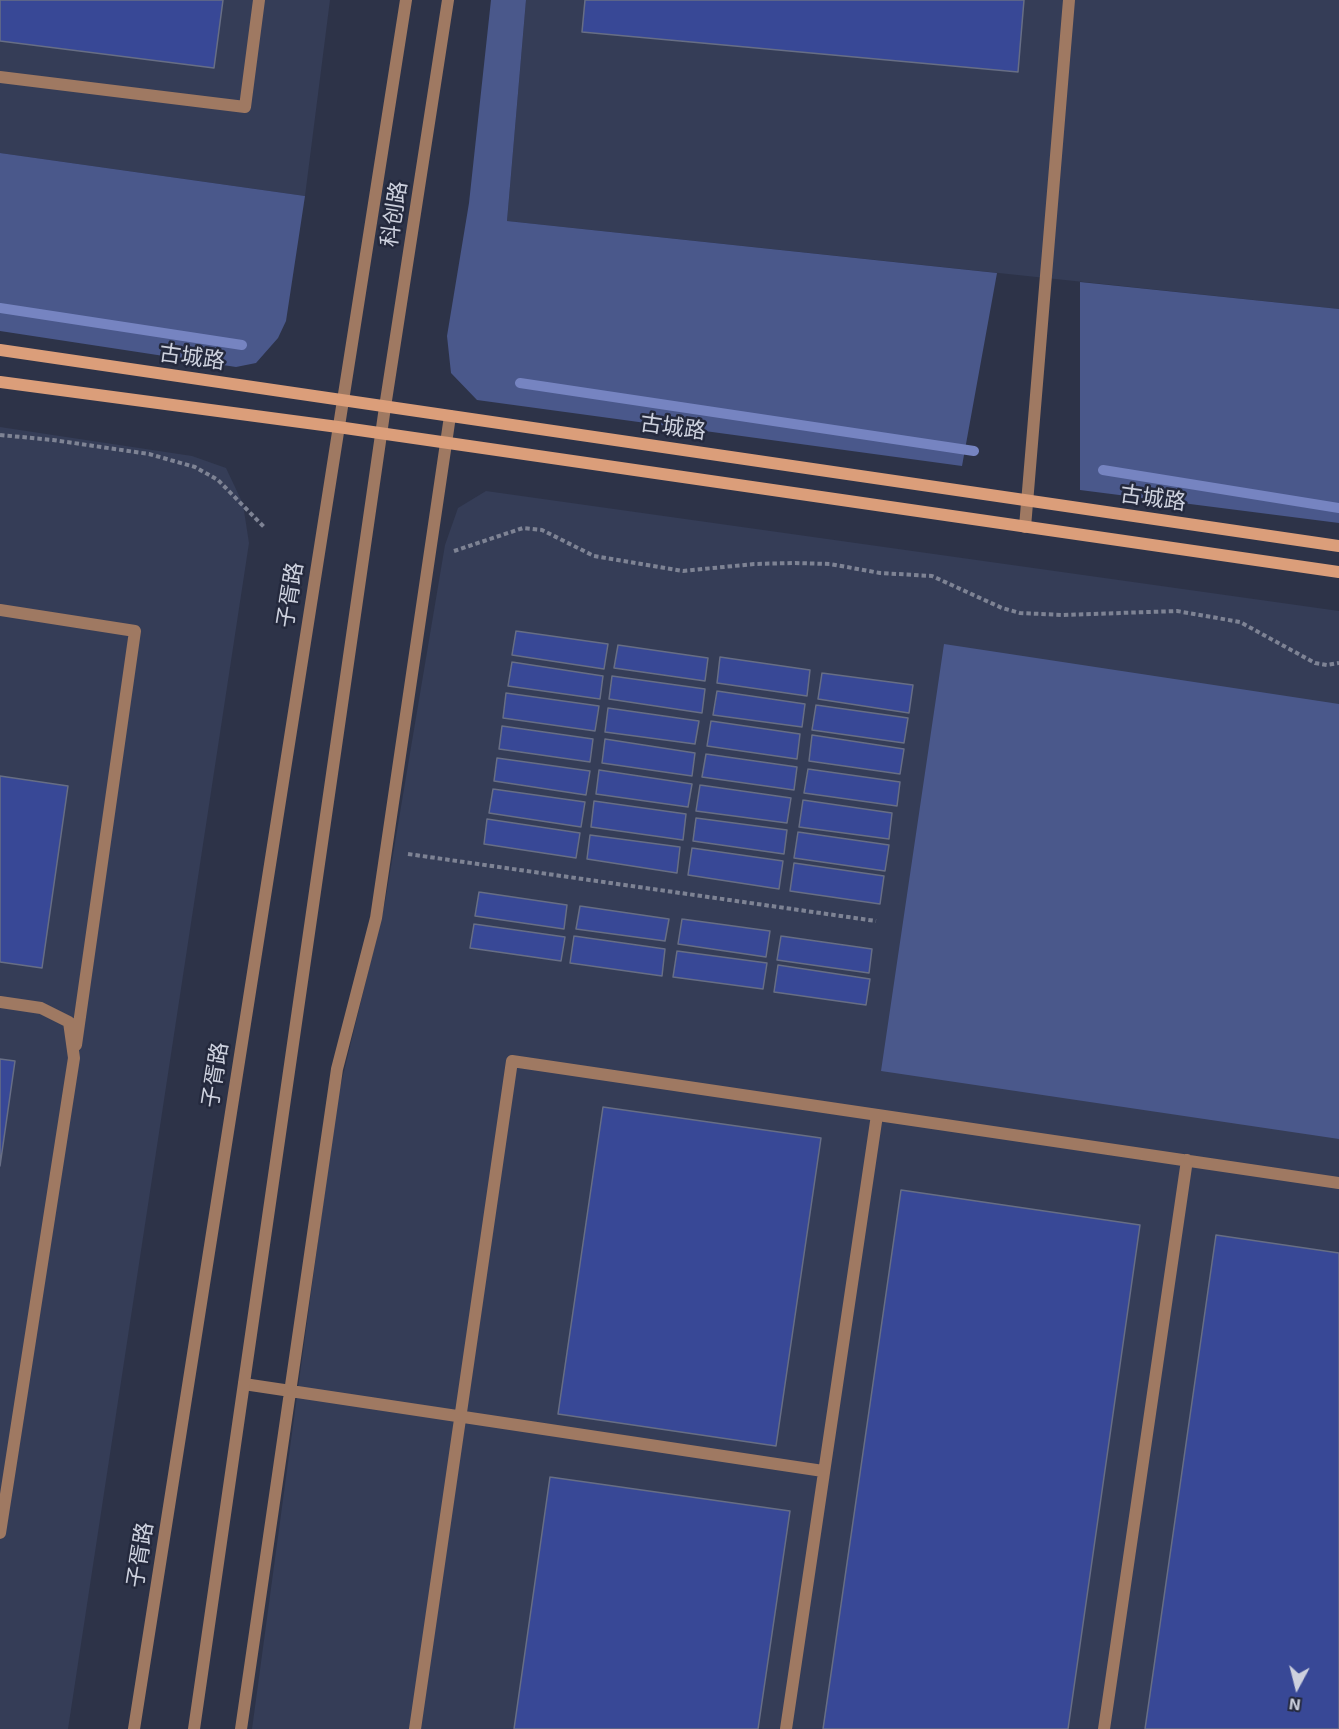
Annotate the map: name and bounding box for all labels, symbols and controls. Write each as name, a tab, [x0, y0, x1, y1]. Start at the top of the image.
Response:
street label: 科创路	[376, 179, 412, 249]
street label: 古城路	[157, 339, 227, 375]
street label: 古城路	[638, 409, 708, 445]
street label: 古城路	[1118, 480, 1188, 516]
street label: 子胥路	[272, 560, 308, 630]
street label: 子胥路	[197, 1040, 233, 1110]
street label: 子胥路	[122, 1520, 158, 1590]
north arrow	[1267, 1657, 1327, 1717]
text: N	[1288, 1695, 1302, 1715]

